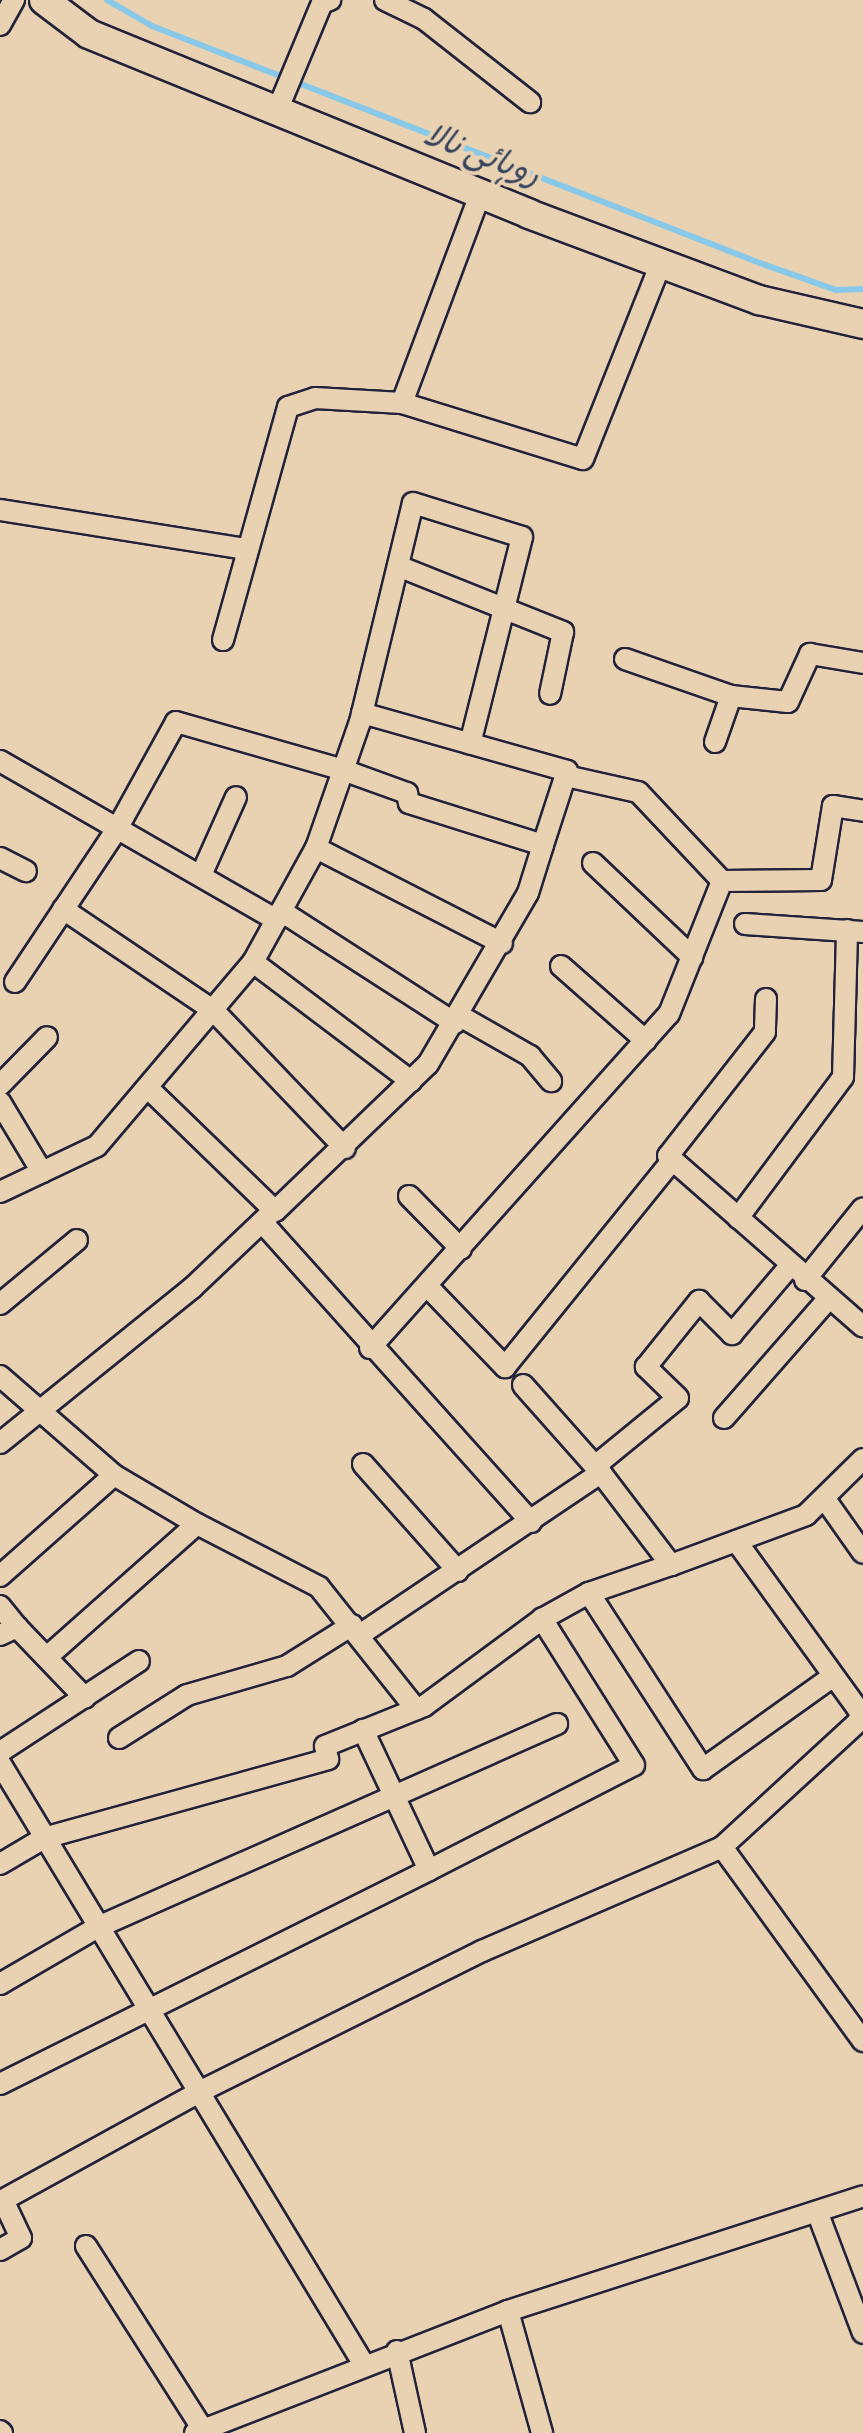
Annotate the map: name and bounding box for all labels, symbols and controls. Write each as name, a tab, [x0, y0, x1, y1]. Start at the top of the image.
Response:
water label: روہائی نالا	[418, 115, 546, 195]

